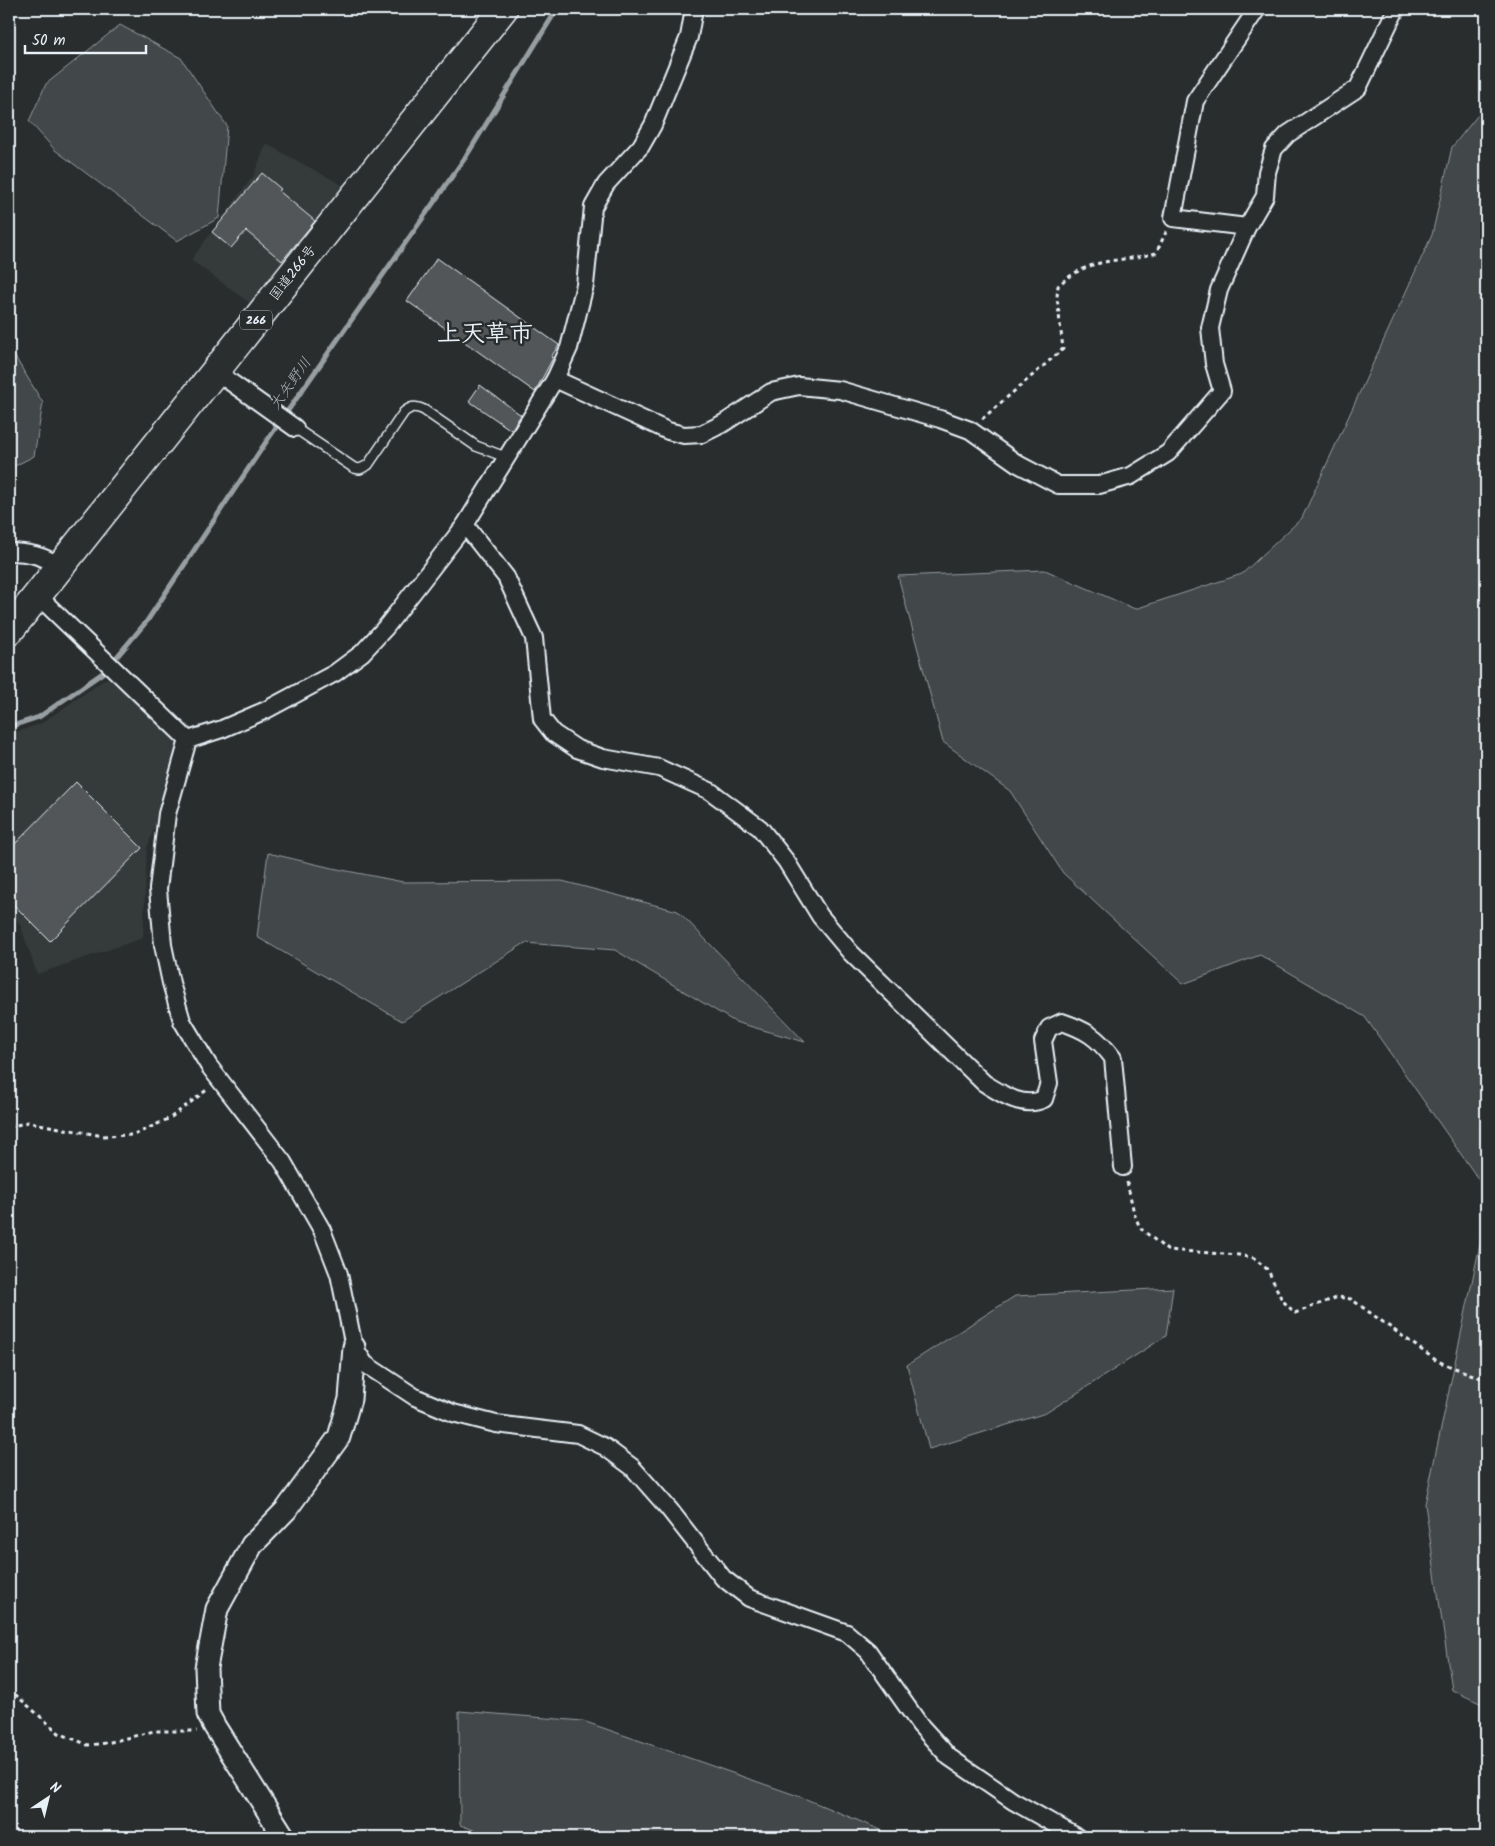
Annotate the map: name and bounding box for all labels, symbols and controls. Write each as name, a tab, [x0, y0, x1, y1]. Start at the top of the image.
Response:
scale bar	[25, 22, 146, 54]
text: 50 m	[32, 29, 66, 53]
street label: 国道266号	[264, 240, 322, 306]
road number: 266	[240, 310, 272, 330]
district label: 上天草市	[437, 315, 533, 354]
water label: 大矢野川	[264, 353, 318, 415]
north arrow	[22, 1774, 72, 1824]
text: N	[45, 1777, 65, 1800]

